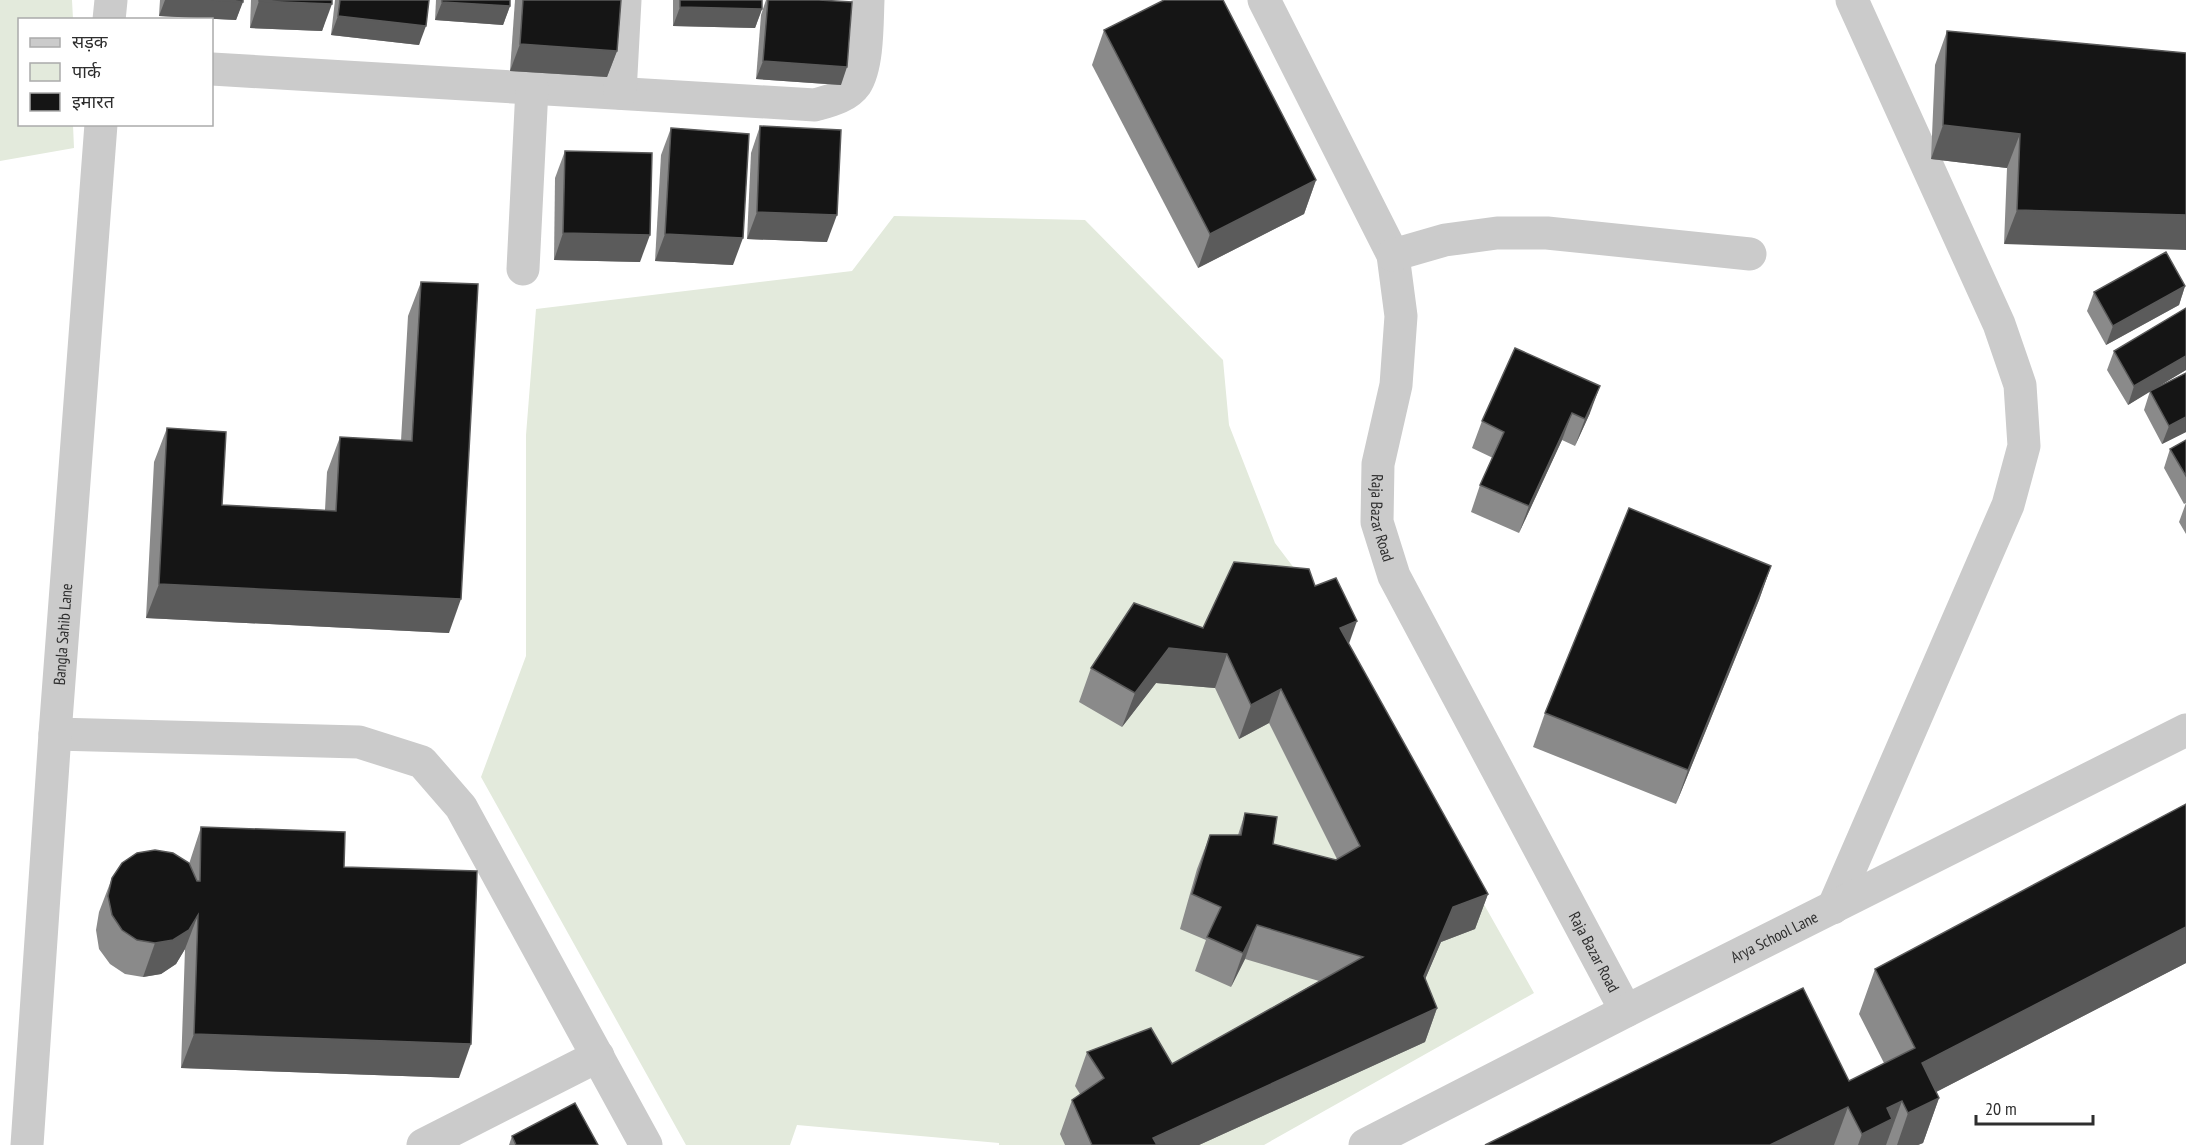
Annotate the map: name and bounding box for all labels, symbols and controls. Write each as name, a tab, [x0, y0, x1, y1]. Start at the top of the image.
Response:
legend	[18, 18, 213, 126]
text: सड़क	[72, 30, 109, 53]
text: पार्क	[72, 60, 102, 83]
text: इमारत	[72, 90, 115, 113]
street label: Raja Bazar Road	[1367, 474, 1399, 564]
street label: Bangla Sahib Lane	[49, 583, 76, 686]
street label: Arya School Lane	[1727, 907, 1821, 967]
street label: Raja Bazar Road	[1565, 908, 1624, 996]
scale bar	[1976, 1088, 2093, 1126]
text: 20 m	[1985, 1097, 2017, 1120]

